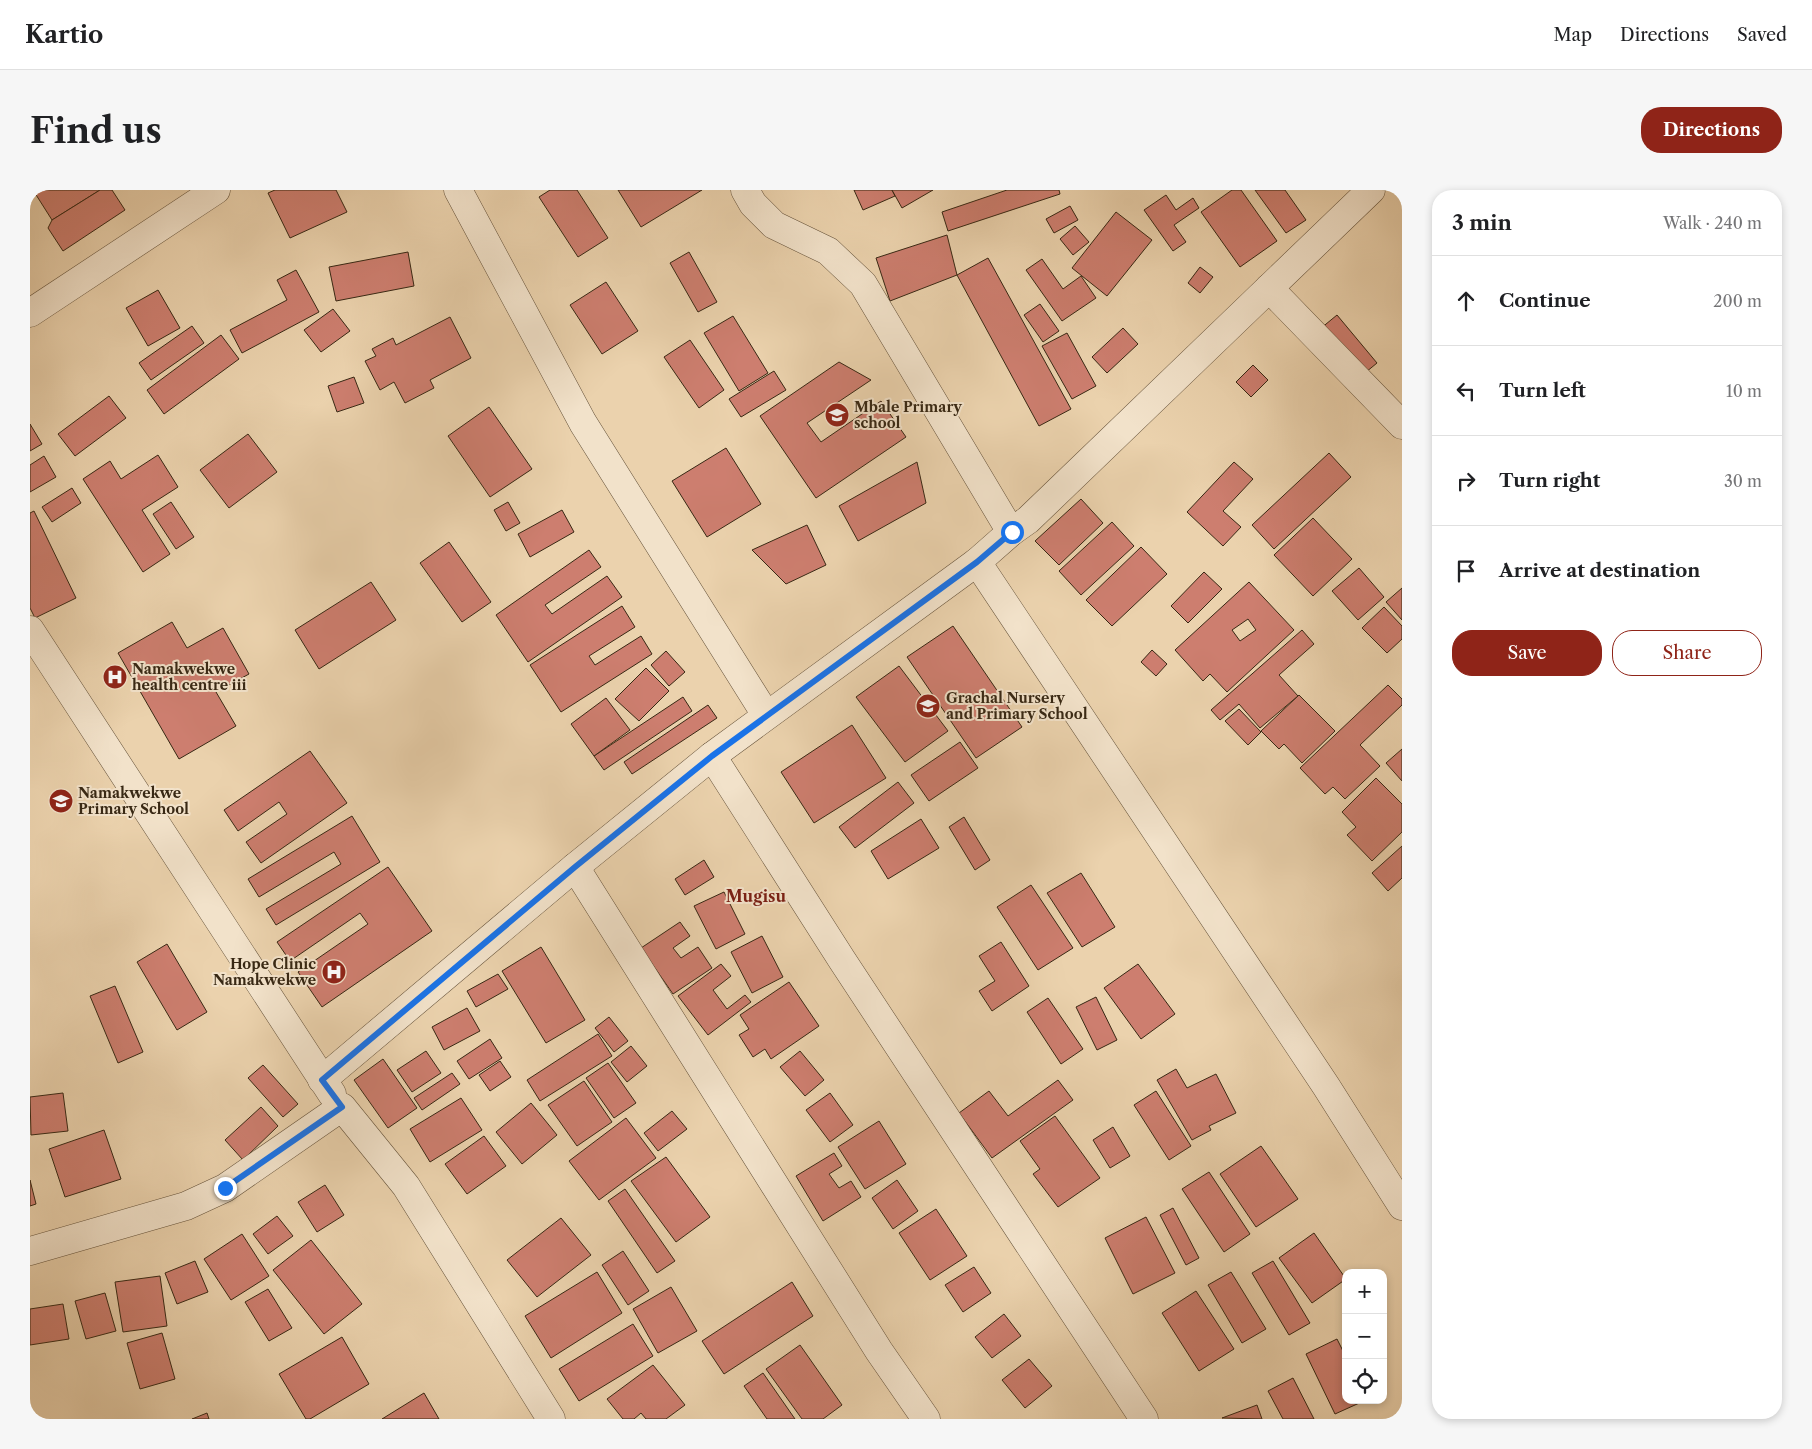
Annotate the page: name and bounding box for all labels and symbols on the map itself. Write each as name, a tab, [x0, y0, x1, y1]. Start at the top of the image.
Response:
place label: Mbale Primary school	[854, 398, 962, 432]
school or university icon: Mbale Primary school	[824, 402, 850, 428]
route start	[1001, 521, 1024, 544]
place label: Namakwekwe health centre iii	[132, 660, 247, 694]
hospital icon: Namakwekwe health centre iii	[102, 664, 128, 690]
place label: Grachal Nursery and Primary School	[946, 689, 1088, 723]
school or university icon: Grachal Nursery and Primary School	[915, 693, 941, 719]
place label: Namakwekwe Primary School	[78, 784, 189, 818]
school or university icon: Namakwekwe Primary School	[48, 788, 74, 814]
district label: Mugisu	[726, 886, 787, 906]
place label: Hope Clinic Namakwekwe	[213, 955, 316, 989]
hospital icon: Hope Clinic Namakwekwe	[321, 959, 347, 985]
route end	[214, 1177, 237, 1200]

